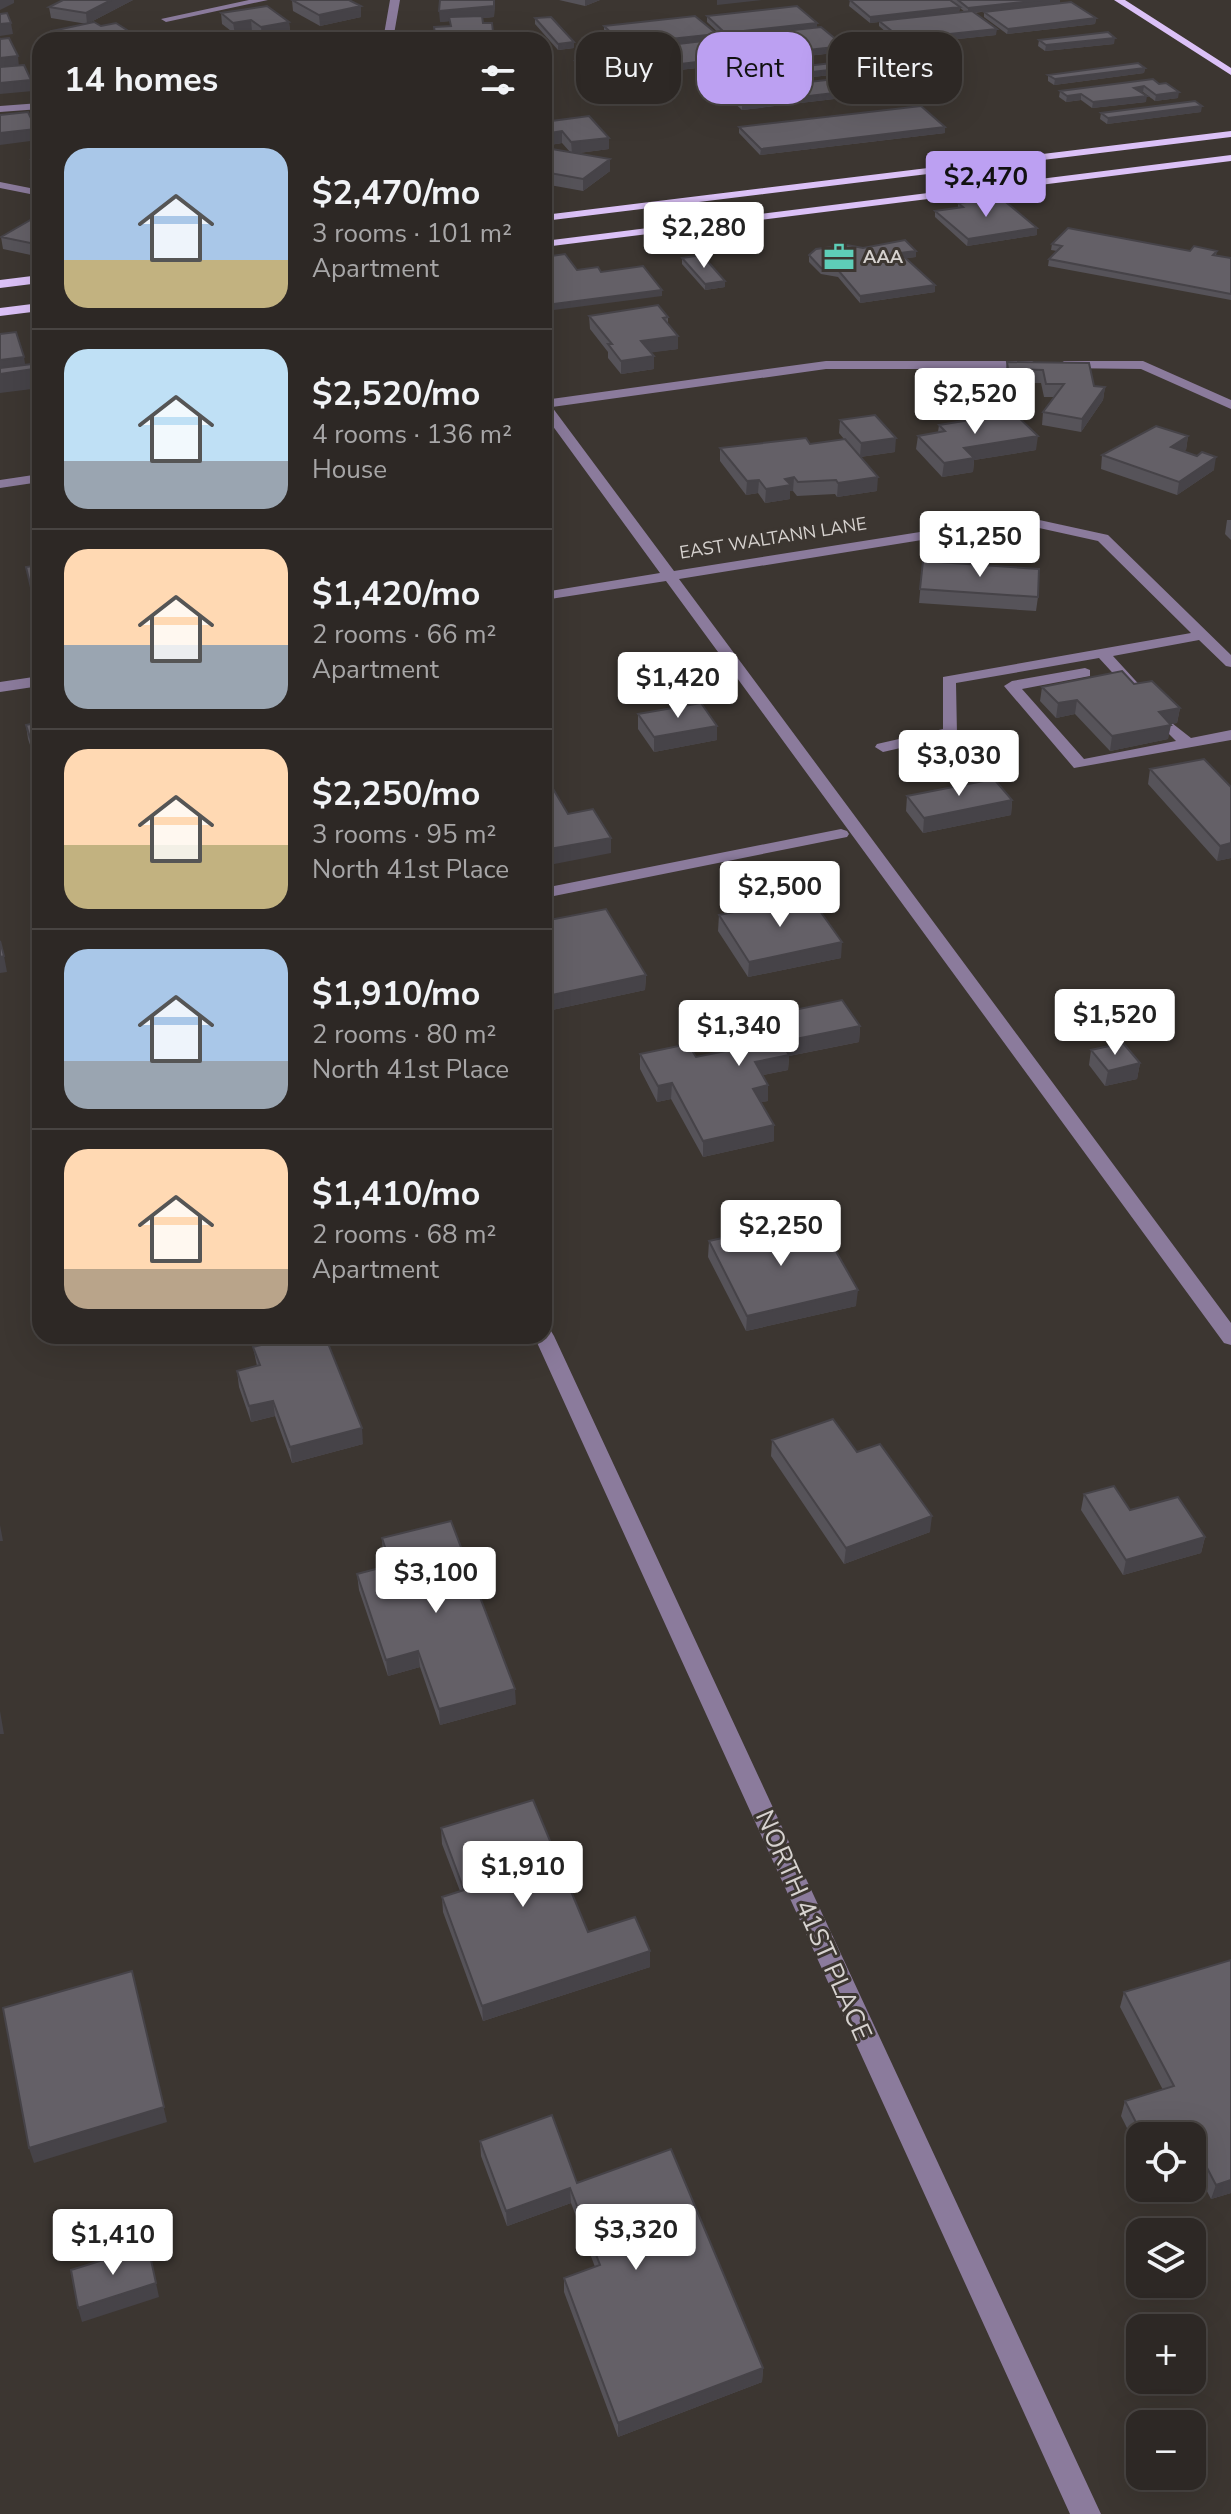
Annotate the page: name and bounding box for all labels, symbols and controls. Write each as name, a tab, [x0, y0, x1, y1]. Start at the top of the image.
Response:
chip: Buy	[576, 32, 681, 104]
chip: Rent	[697, 32, 812, 104]
chip: Filters	[828, 32, 962, 104]
text: 14 homes	[64, 57, 218, 103]
icon: filters	[476, 58, 520, 102]
pin: $2,470	[921, 151, 1051, 219]
text: $2,470	[944, 159, 1028, 194]
text: $2,470/mo	[312, 170, 480, 216]
icon: home	[128, 180, 224, 276]
pin: $2,280	[639, 202, 769, 270]
text: $2,280	[662, 210, 746, 245]
text: 3 rooms · 101 m²	[312, 216, 512, 251]
office icon: AAA	[822, 240, 856, 274]
place label: AAA	[863, 245, 904, 269]
text: Apartment	[312, 251, 439, 286]
pin: $2,520	[910, 368, 1040, 436]
text: $2,520/mo	[312, 371, 480, 417]
text: $2,520	[933, 376, 1017, 411]
icon: home	[128, 381, 224, 477]
text: 4 rooms · 136 m²	[312, 417, 512, 452]
text: House	[312, 452, 387, 487]
street label: EAST WALTANN LANE	[678, 511, 868, 565]
pin: $1,250	[915, 511, 1045, 579]
text: $1,250	[938, 519, 1022, 554]
text: $1,420/mo	[312, 571, 480, 617]
icon: home	[128, 581, 224, 677]
text: 2 rooms · 66 m²	[312, 617, 496, 652]
text: Apartment	[312, 652, 439, 687]
pin: $1,420	[613, 652, 743, 720]
text: $1,420	[636, 660, 720, 695]
pin: $3,030	[894, 730, 1024, 798]
text: $3,030	[917, 738, 1001, 773]
text: $2,250/mo	[312, 771, 480, 817]
icon: home	[128, 781, 224, 877]
text: 3 rooms · 95 m²	[312, 817, 496, 852]
text: North 41st Place	[312, 852, 509, 887]
pin: $2,500	[715, 861, 845, 929]
text: $2,500	[738, 869, 822, 904]
text: $1,910/mo	[312, 971, 480, 1017]
icon: home	[128, 981, 224, 1077]
pin: $1,520	[1050, 989, 1180, 1057]
text: $1,520	[1073, 997, 1157, 1032]
pin: $1,340	[674, 1000, 804, 1068]
text: $1,340	[697, 1008, 781, 1043]
text: 2 rooms · 80 m²	[312, 1017, 496, 1052]
text: North 41st Place	[312, 1052, 509, 1087]
text: $1,410/mo	[312, 1171, 480, 1217]
icon: home	[128, 1181, 224, 1277]
pin: $2,250	[716, 1200, 846, 1268]
text: $2,250	[739, 1208, 823, 1243]
text: 2 rooms · 68 m²	[312, 1217, 496, 1252]
text: Apartment	[312, 1252, 439, 1287]
pin: $3,100	[371, 1547, 501, 1615]
text: $3,100	[394, 1555, 478, 1590]
street label: NORTH 41ST PLACE	[747, 1805, 880, 2046]
pin: $1,910	[458, 1841, 588, 1909]
text: $1,910	[481, 1849, 565, 1884]
map controls	[1126, 2122, 1206, 2490]
button: locate	[1126, 2122, 1206, 2202]
pin: $3,320	[571, 2204, 701, 2272]
pin: $1,410	[48, 2209, 178, 2277]
text: $3,320	[594, 2212, 678, 2247]
text: $1,410	[71, 2217, 155, 2252]
button: layers	[1126, 2218, 1206, 2298]
button: +	[1126, 2314, 1206, 2394]
button: −	[1126, 2410, 1206, 2490]

